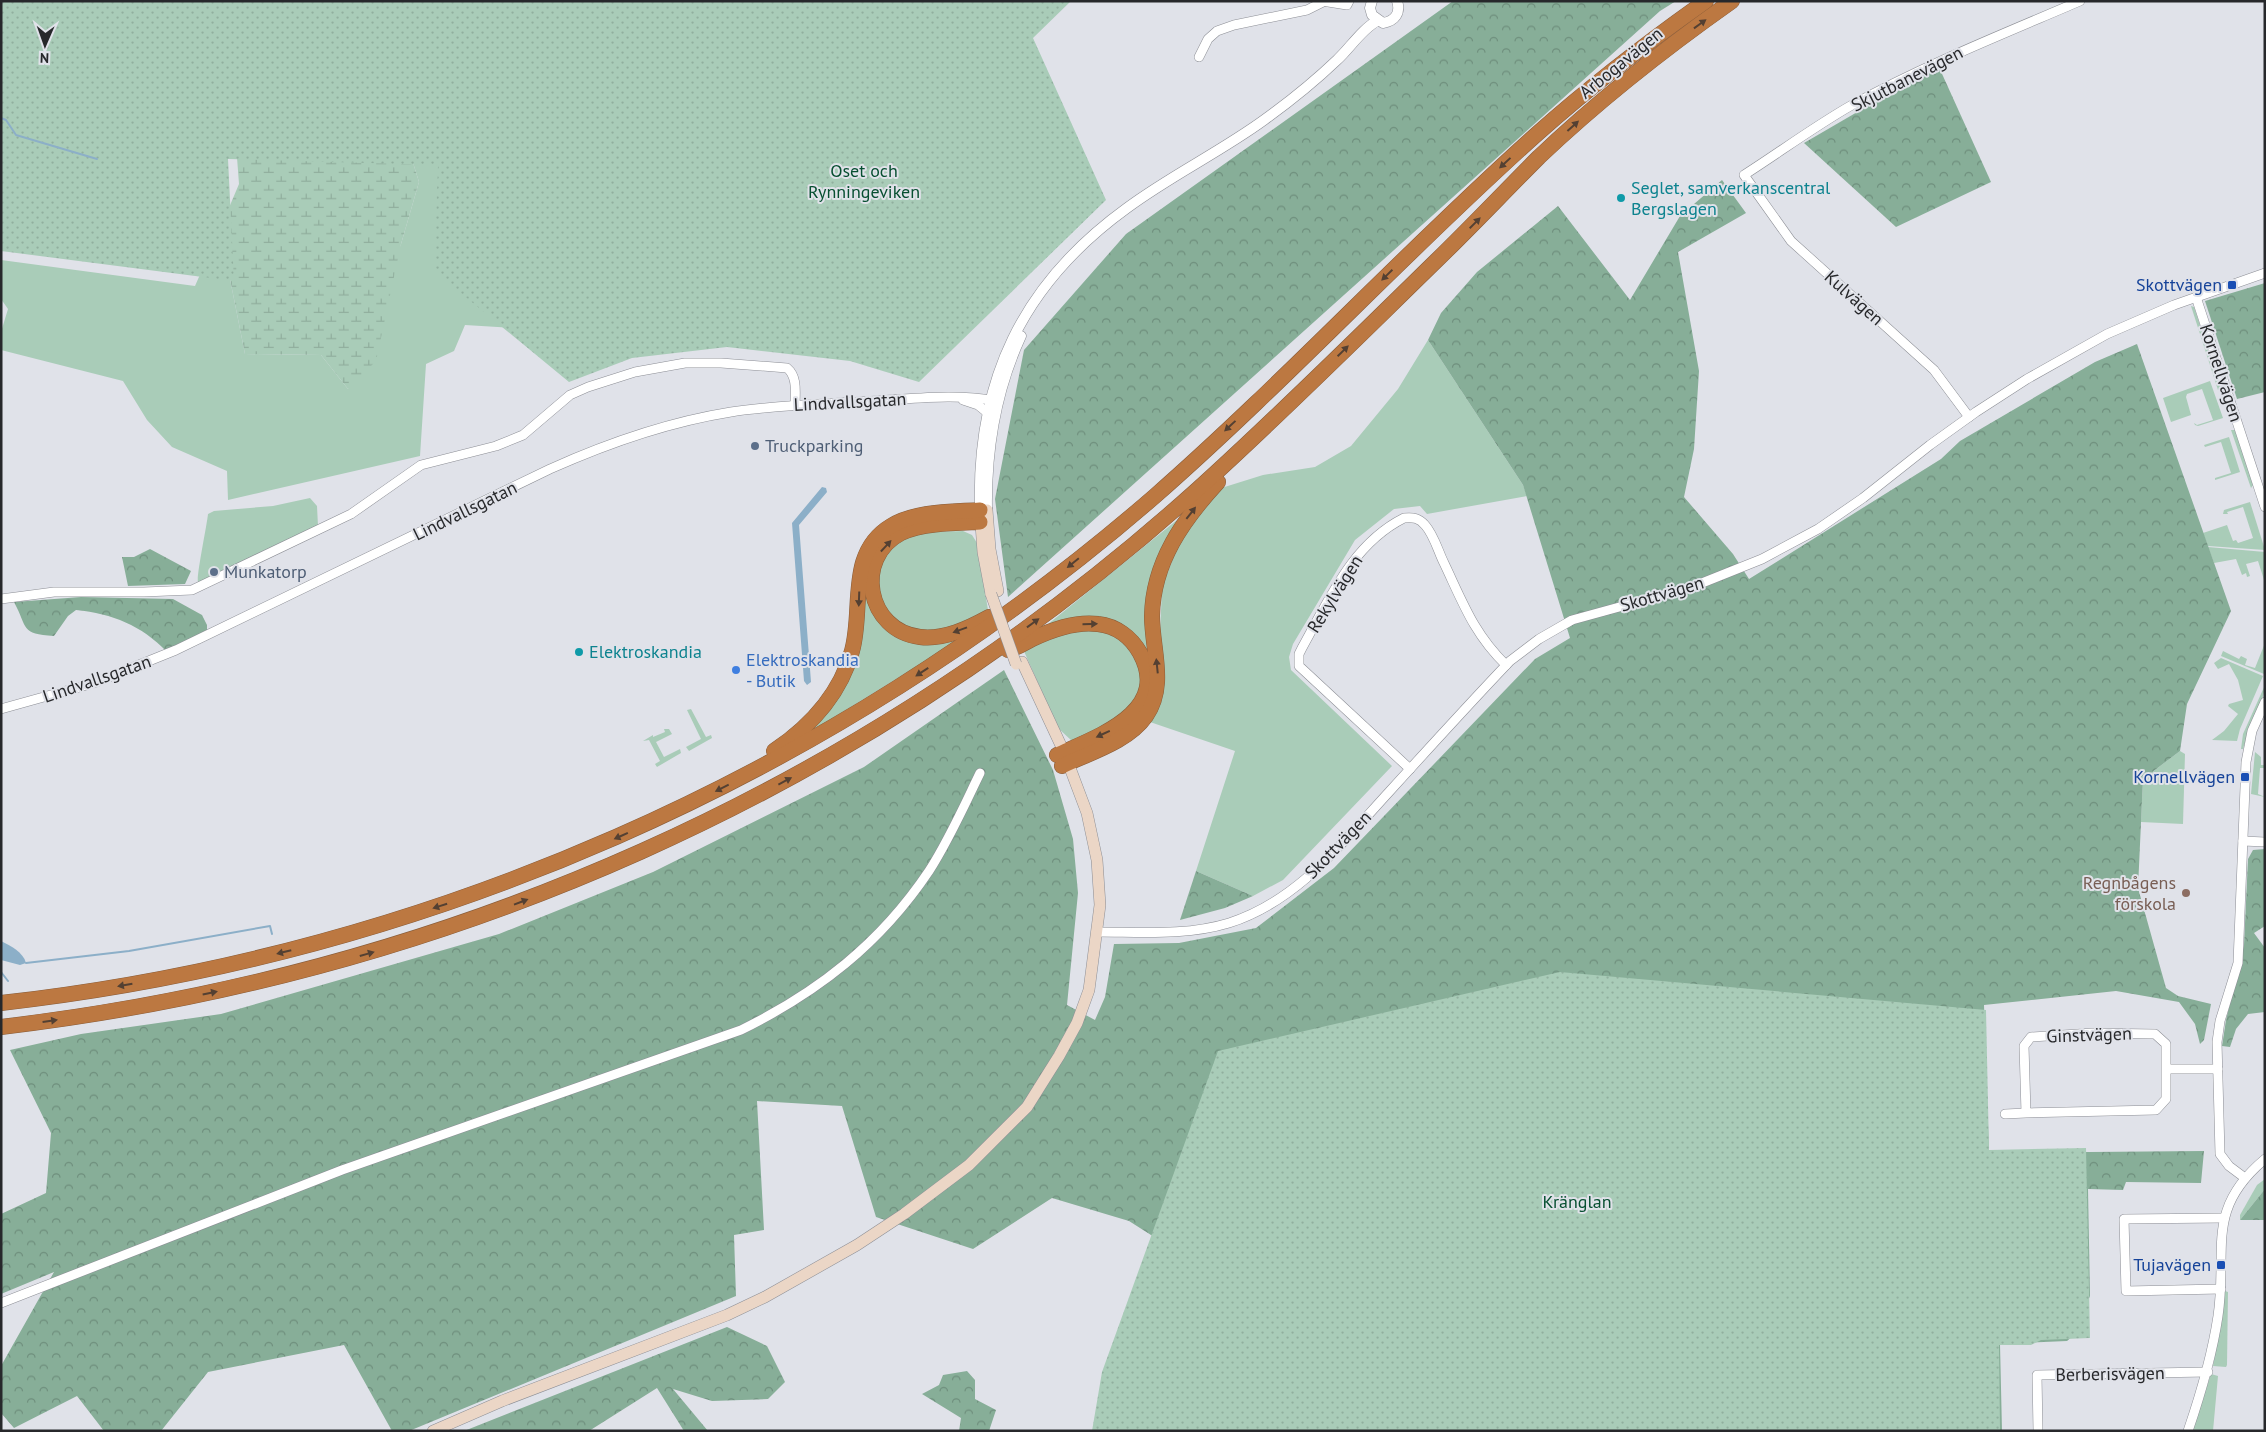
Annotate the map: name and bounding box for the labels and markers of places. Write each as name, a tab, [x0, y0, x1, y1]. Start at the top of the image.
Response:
place label: Seglet, samverkanscentral Bergslagen	[1631, 176, 1831, 220]
marker: Seglet, samverkanscentral Bergslagen	[1615, 192, 1627, 204]
place label: Skottvägen	[2136, 273, 2222, 296]
marker: Skottvägen	[2226, 279, 2238, 291]
place label: Truckparking	[765, 434, 863, 457]
marker: Truckparking	[749, 440, 761, 452]
place label: Munkatorp	[224, 560, 307, 583]
marker: Munkatorp	[208, 566, 220, 578]
place label: Elektroskandia	[589, 640, 702, 663]
marker: Elektroskandia	[573, 646, 585, 658]
place label: Elektroskandia - Butik	[746, 648, 859, 692]
marker: Elektroskandia - Butik	[730, 664, 742, 676]
place label: Kornellvägen	[2133, 765, 2235, 788]
marker: Kornellvägen	[2239, 771, 2251, 783]
place label: Regnbågens förskola	[2083, 871, 2176, 915]
marker: Regnbågens förskola	[2180, 887, 2192, 899]
place label: Tujavägen	[2133, 1253, 2211, 1276]
marker: Tujavägen	[2215, 1259, 2227, 1271]

